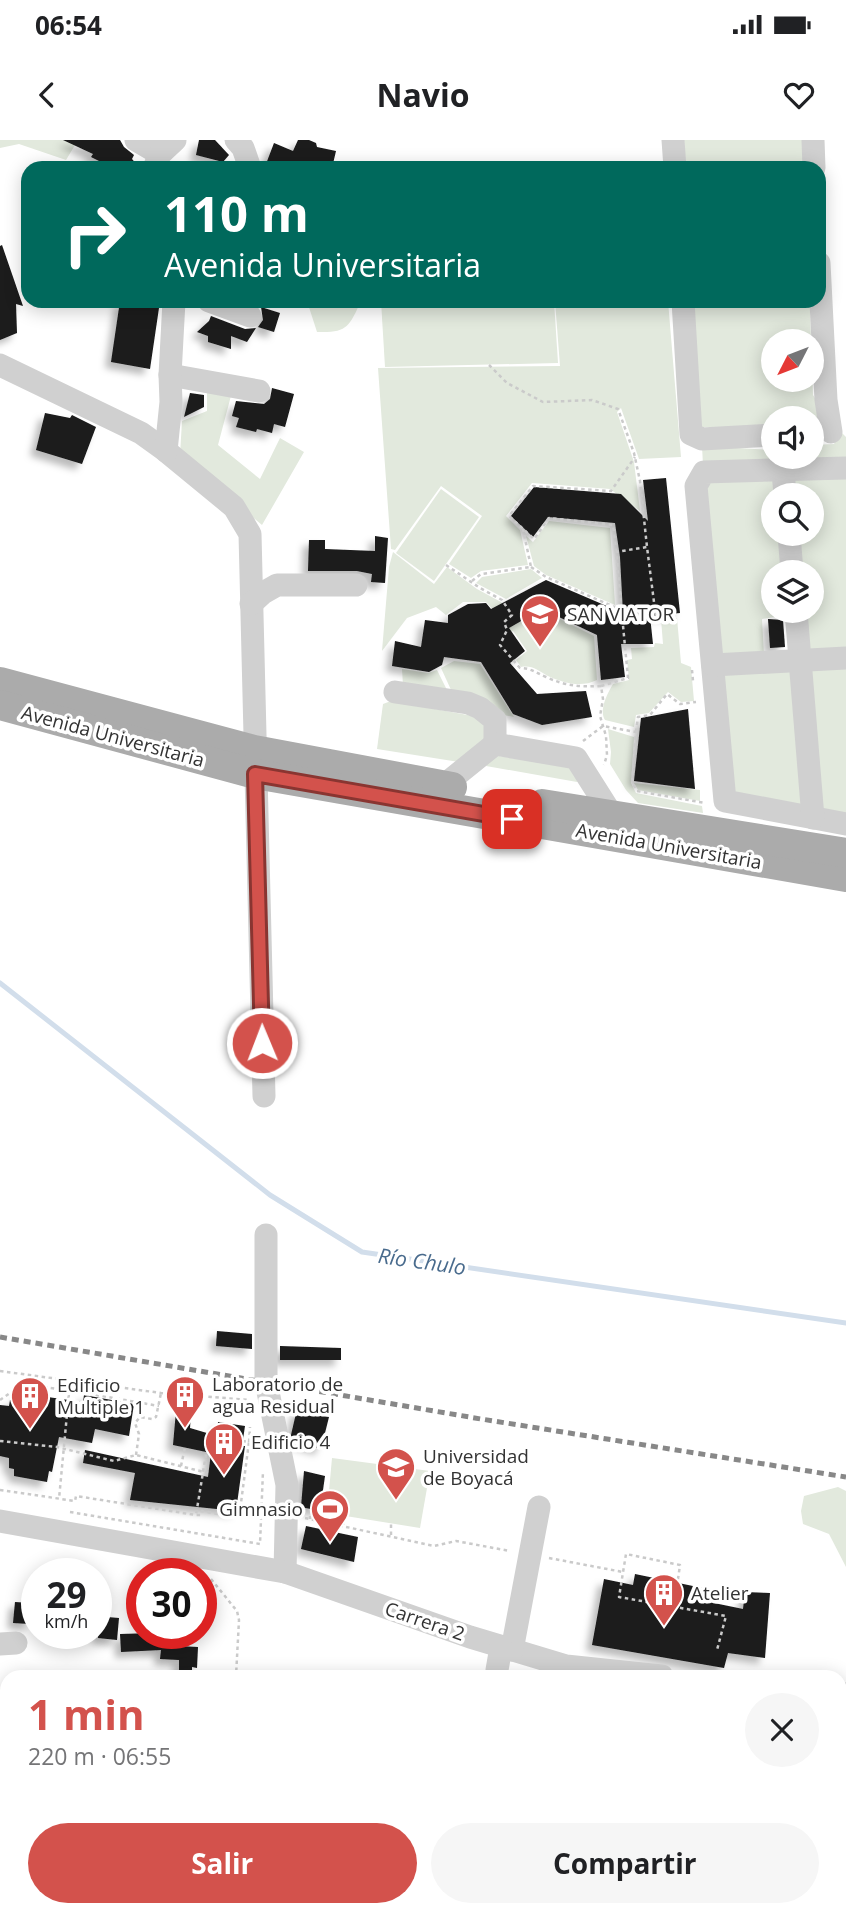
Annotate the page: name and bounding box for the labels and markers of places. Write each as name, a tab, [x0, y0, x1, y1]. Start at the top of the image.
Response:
school or university icon: SAN VIATOR	[519, 593, 561, 648]
place label: SAN VIATOR	[567, 601, 675, 627]
pin	[482, 789, 542, 849]
place label: Laboratorio de agua Residual	[212, 1371, 343, 1419]
place label: Edificio Multiple 1	[57, 1372, 145, 1420]
building icon: Laboratorio de agua Residual	[164, 1374, 206, 1429]
building icon: Edificio Multiple 1	[9, 1375, 51, 1430]
building icon: Edificio 4	[203, 1421, 245, 1476]
place label: Edificio 4	[251, 1429, 330, 1455]
place label: Universidad de Boyacá	[423, 1443, 529, 1491]
school or university icon: Universidad de Boyacá	[375, 1446, 417, 1501]
sports icon: Gimnasio	[309, 1488, 351, 1543]
place label: Gimnasio	[219, 1496, 303, 1522]
building icon: Atelier	[643, 1572, 685, 1627]
place label: Atelier	[691, 1580, 749, 1606]

